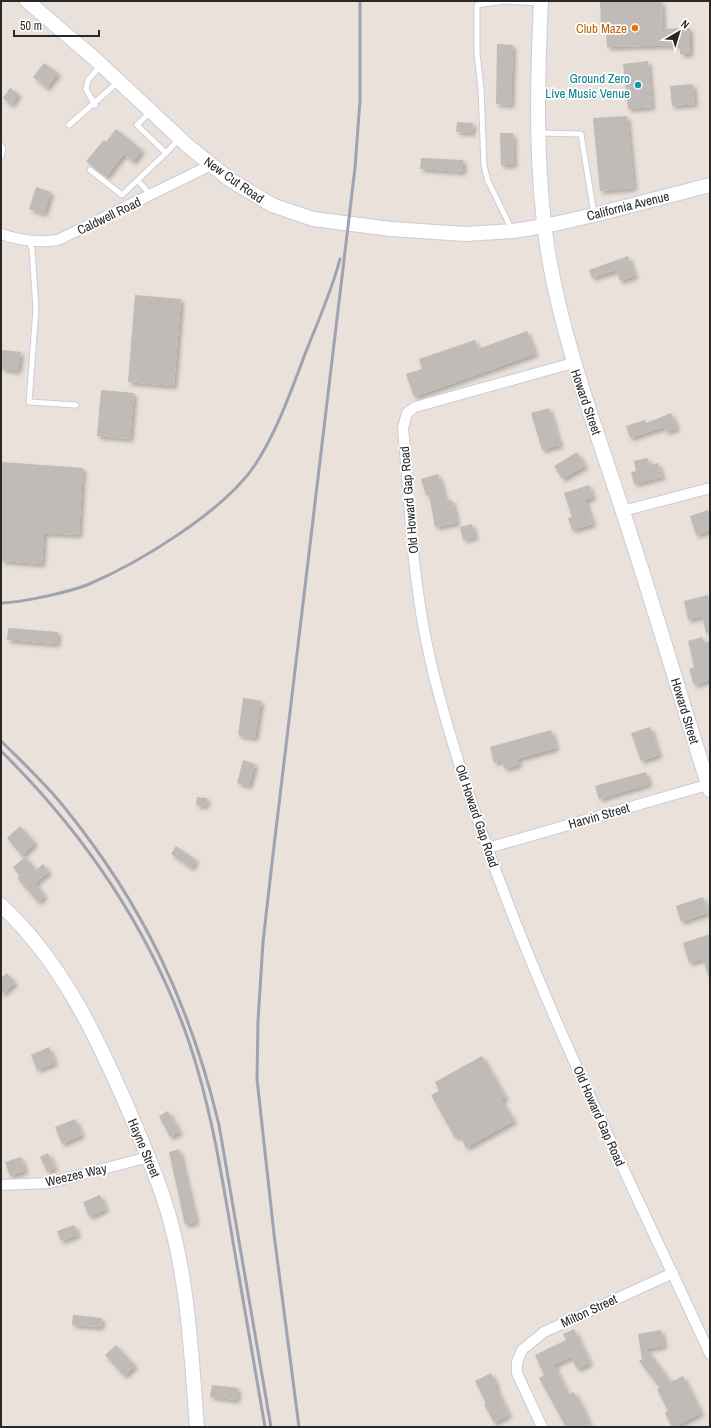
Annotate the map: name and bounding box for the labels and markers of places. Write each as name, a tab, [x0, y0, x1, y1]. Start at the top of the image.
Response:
place label: Club Maze	[576, 20, 627, 37]
marker: Club Maze	[630, 23, 640, 33]
place label: Ground Zero Live Music Venue	[545, 70, 630, 102]
marker: Ground Zero Live Music Venue	[633, 80, 643, 90]

